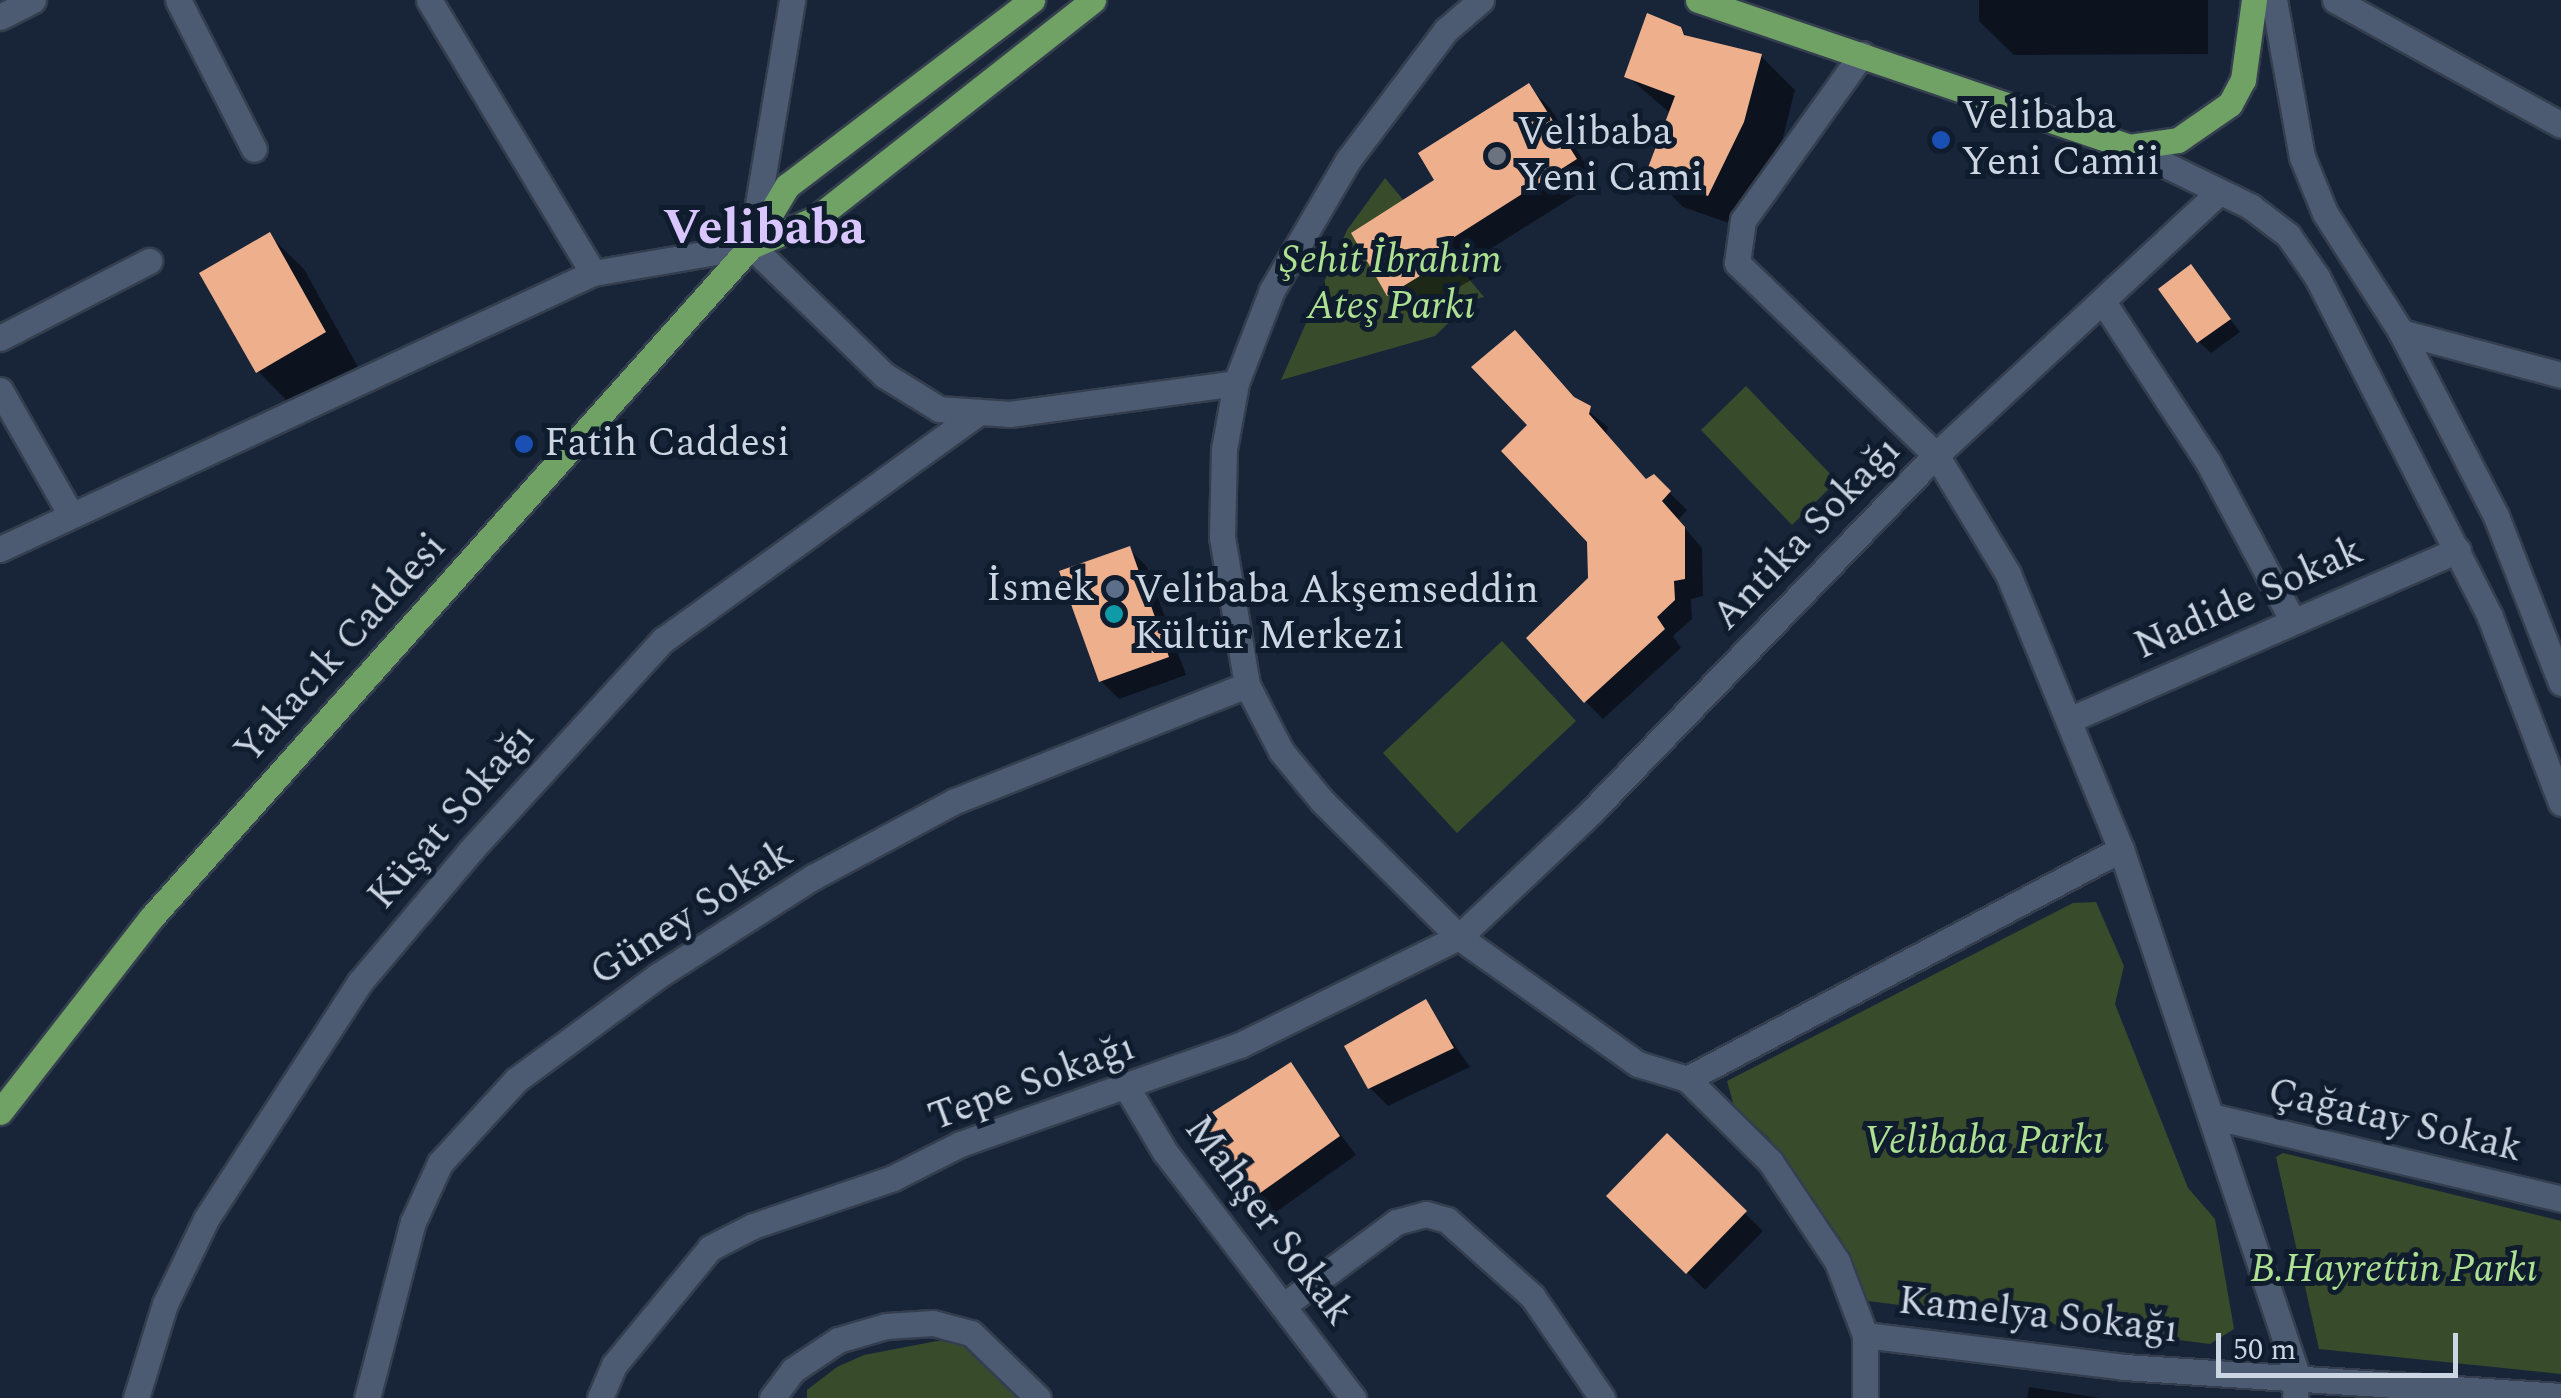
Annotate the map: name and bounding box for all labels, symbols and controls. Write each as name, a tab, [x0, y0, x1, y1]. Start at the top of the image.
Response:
place label: Velibaba Yeni Camii	[1961, 93, 2160, 187]
place label: Velibaba Yeni Cami	[1517, 109, 1703, 203]
marker: Velibaba Yeni Camii	[1930, 129, 1952, 151]
marker: Velibaba Yeni Cami	[1486, 145, 1508, 167]
district label: Velibaba	[663, 199, 865, 259]
park label: Şehit İbrahim Ateş Parkı	[1280, 237, 1502, 331]
place label: Fatih Caddesi	[544, 420, 790, 468]
street label: Antika Sokağı	[1703, 427, 1911, 641]
marker: Fatih Caddesi	[513, 433, 535, 455]
street label: Yakacık Caddesi	[225, 524, 457, 774]
street label: Nadide Sokak	[2127, 527, 2371, 671]
place label: İsmek	[986, 565, 1095, 613]
place label: Velibaba Akşemseddin Kültür Merkezi	[1134, 567, 1539, 661]
marker: İsmek	[1104, 578, 1126, 600]
marker: Velibaba Akşemseddin Kültür Merkezi	[1103, 603, 1125, 625]
street label: Küşat Sokağı	[358, 714, 546, 920]
street label: Güney Sokak	[582, 831, 802, 997]
street label: Tepe Sokağı	[922, 1024, 1142, 1142]
street label: Çağatay Sokak	[2263, 1068, 2527, 1174]
street label: Mahşer Sokak	[1173, 1107, 1363, 1335]
park label: Velibaba Parkı	[1864, 1118, 2104, 1166]
park label: B.Hayrettin Parkı	[2250, 1246, 2538, 1294]
street label: Kamelya Sokağı	[1896, 1277, 2180, 1355]
scale bar	[2221, 1313, 2464, 1375]
text: 50 m	[2233, 1327, 2296, 1373]

